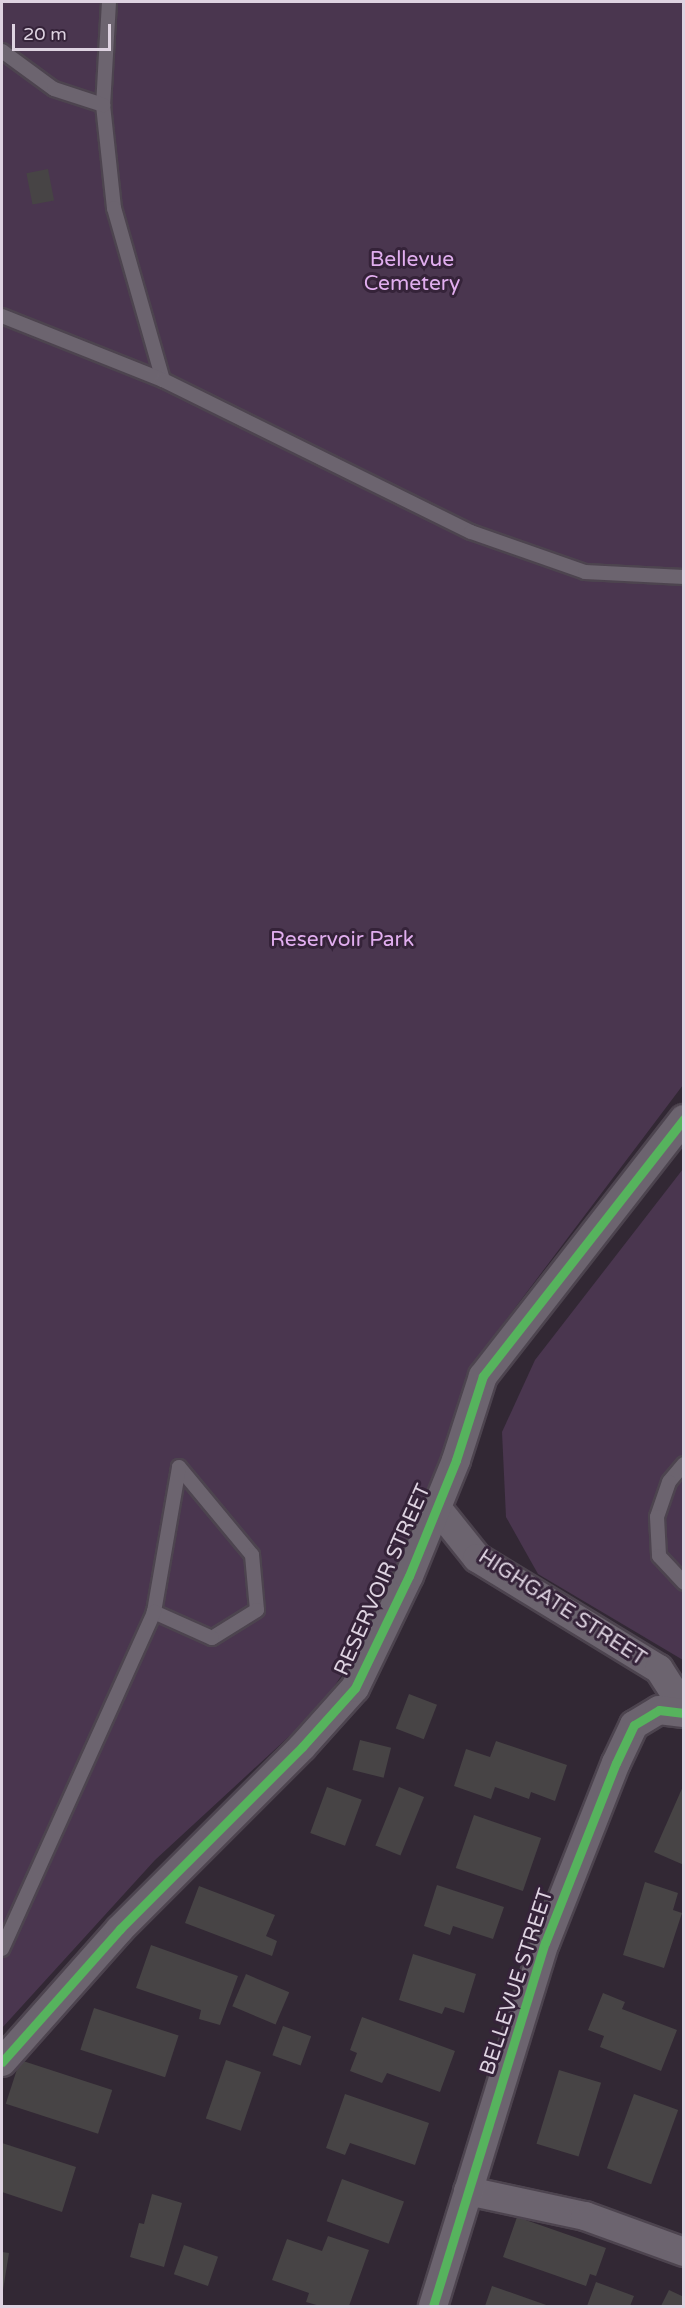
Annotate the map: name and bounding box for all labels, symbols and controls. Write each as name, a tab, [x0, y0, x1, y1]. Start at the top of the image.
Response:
scale bar	[15, 12, 114, 50]
text: 20 m	[23, 23, 67, 45]
park label: Bellevue Cemetery	[364, 247, 460, 297]
park label: Reservoir Park	[270, 927, 414, 953]
street label: RESERVOIR STREET	[329, 1480, 437, 1680]
street label: HIGHGATE STREET	[473, 1544, 651, 1672]
street label: BELLEVUE STREET	[475, 1886, 559, 2078]

